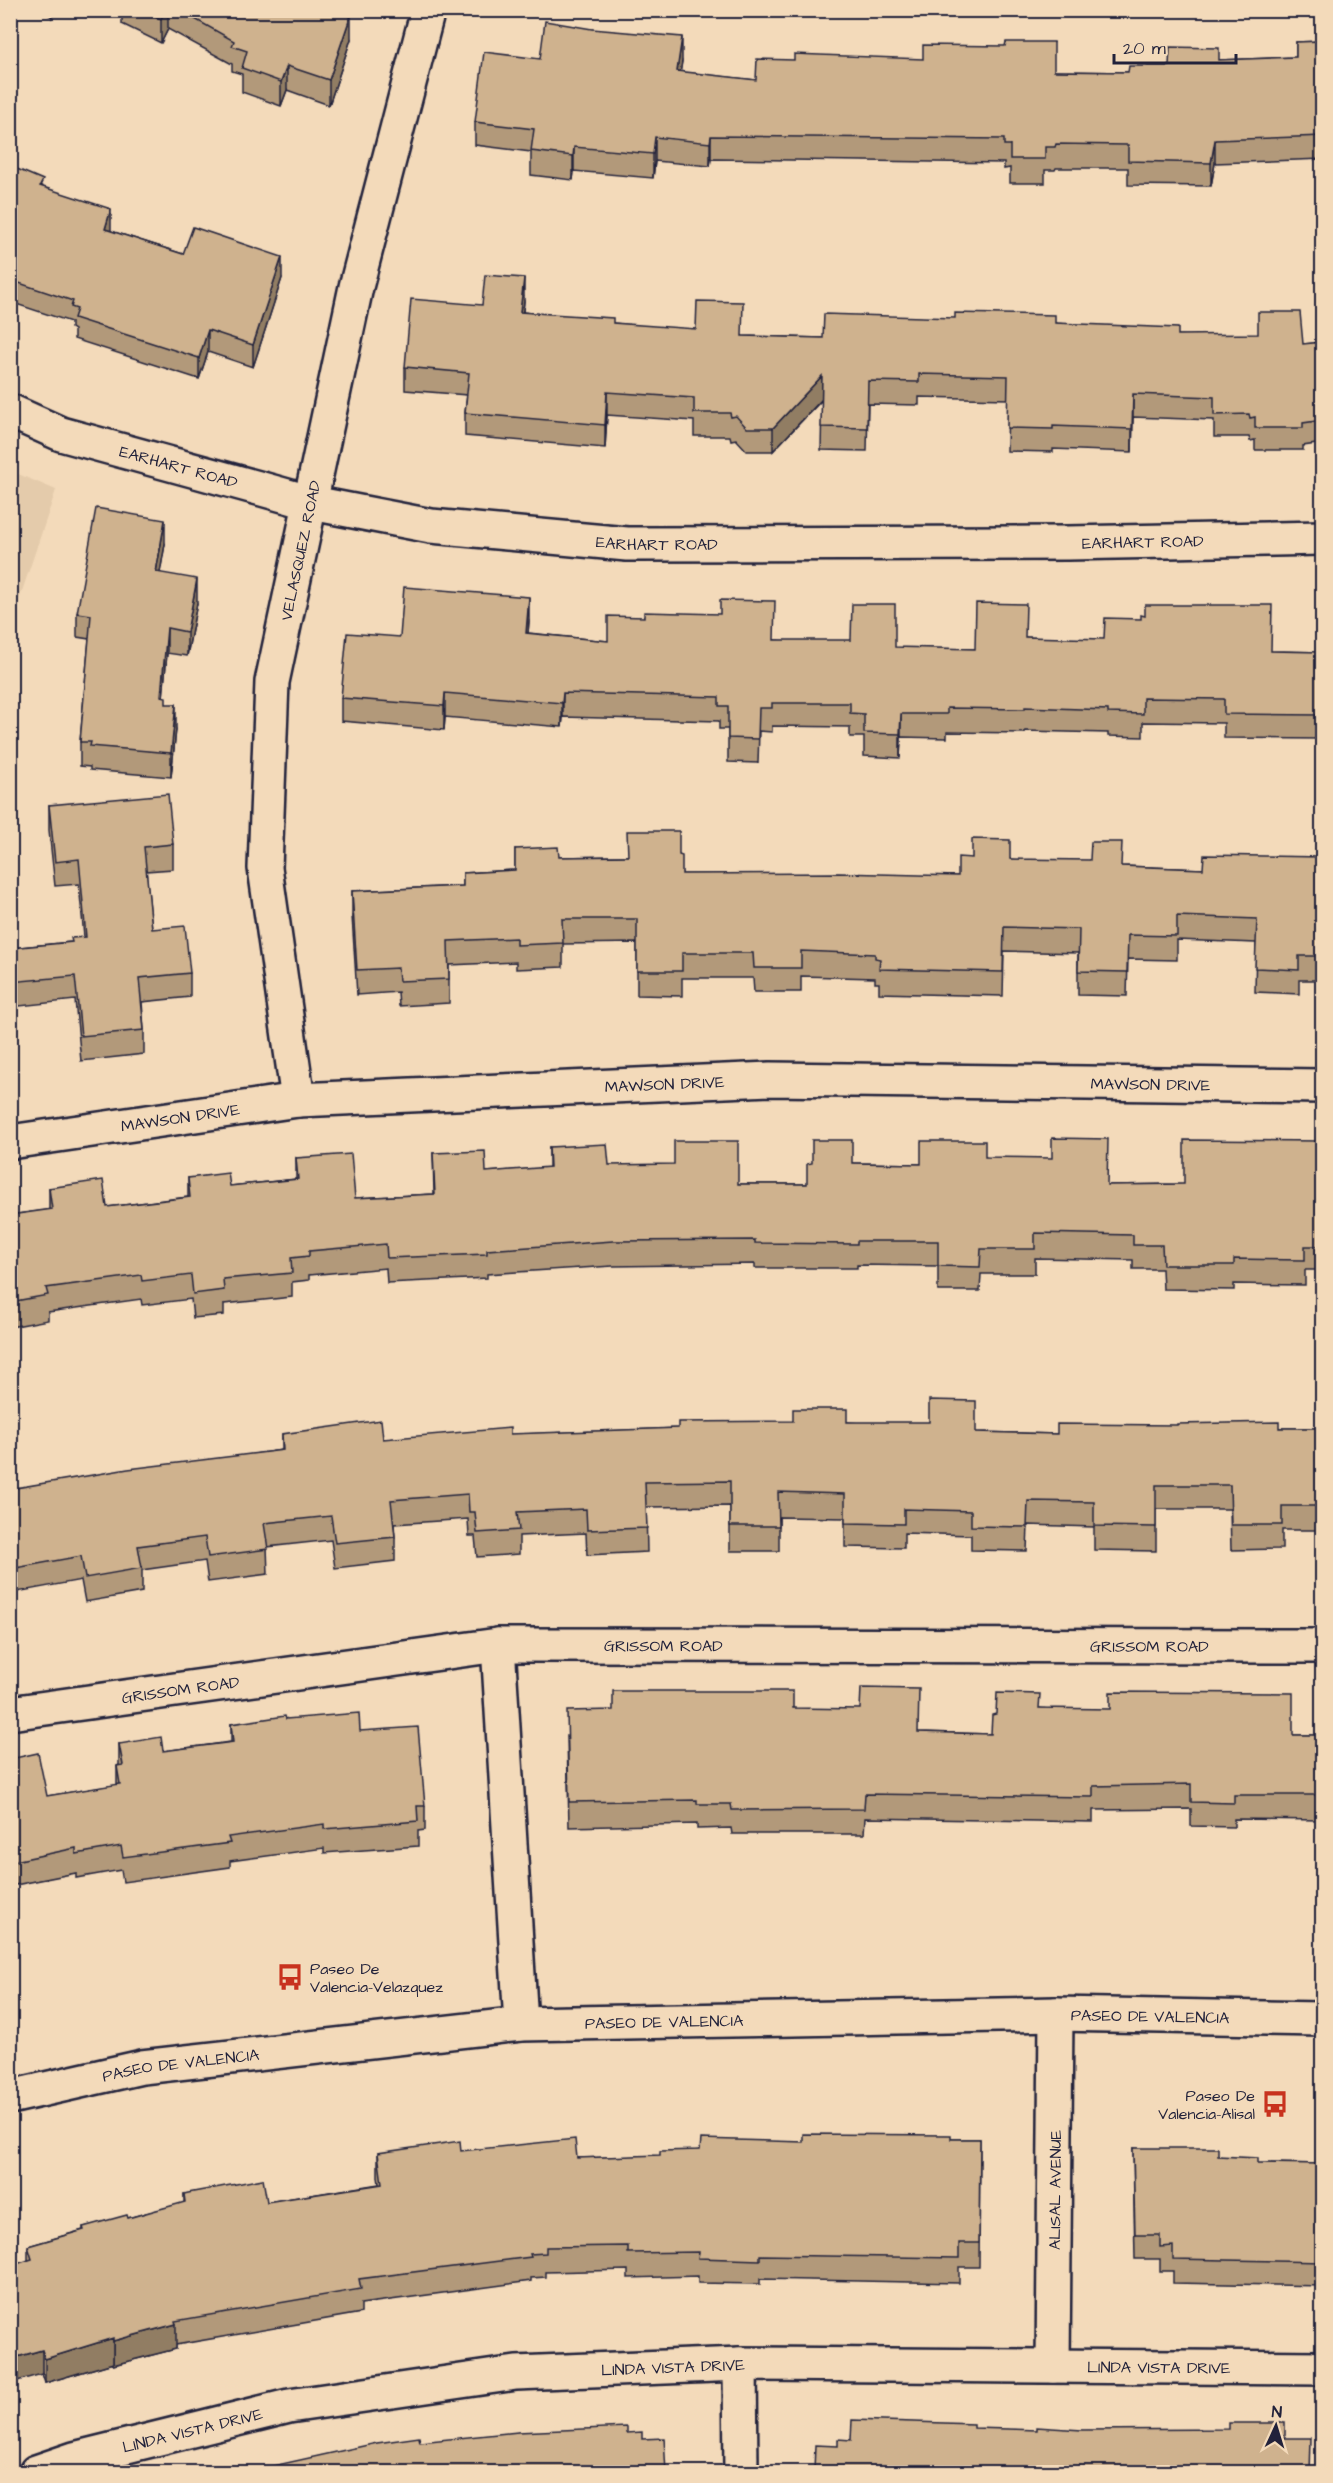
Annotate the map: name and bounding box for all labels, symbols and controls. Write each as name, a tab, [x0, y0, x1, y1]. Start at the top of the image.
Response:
scale bar	[1114, 27, 1236, 65]
text: 20 m	[1123, 36, 1166, 61]
street label: EARHART ROAD	[117, 441, 240, 494]
street label: VELASQUEZ ROAD	[275, 479, 327, 623]
street label: EARHART ROAD	[1082, 530, 1204, 555]
street label: EARHART ROAD	[595, 531, 718, 556]
street label: MAWSON DRIVE	[604, 1071, 725, 1098]
street label: MAWSON DRIVE	[1090, 1073, 1211, 1097]
street label: MAWSON DRIVE	[120, 1099, 242, 1138]
street label: GRISSOM ROAD	[604, 1635, 723, 1657]
street label: GRISSOM ROAD	[1090, 1636, 1209, 1658]
street label: GRISSOM ROAD	[120, 1671, 241, 1709]
place label: Paseo De Valencia-Velazquez	[310, 1958, 443, 1998]
bus stop icon: Paseo De Valencia-Velazquez	[275, 1962, 305, 1992]
street label: PASEO DE VALENCIA	[1071, 2004, 1229, 2029]
street label: PASEO DE VALENCIA	[585, 2010, 744, 2035]
street label: PASEO DE VALENCIA	[100, 2044, 260, 2088]
place label: Paseo De Valencia-Alisal	[1158, 2085, 1255, 2125]
bus stop icon: Paseo De Valencia-Alisal	[1260, 2089, 1290, 2119]
street label: ALISAL AVENUE	[1044, 2129, 1067, 2250]
street label: LINDA VISTA DRIVE	[601, 2354, 746, 2382]
street label: LINDA VISTA DRIVE	[1087, 2356, 1231, 2379]
north arrow	[1246, 2396, 1306, 2456]
text: N	[1271, 2401, 1283, 2423]
street label: LINDA VISTA DRIVE	[120, 2403, 265, 2459]

